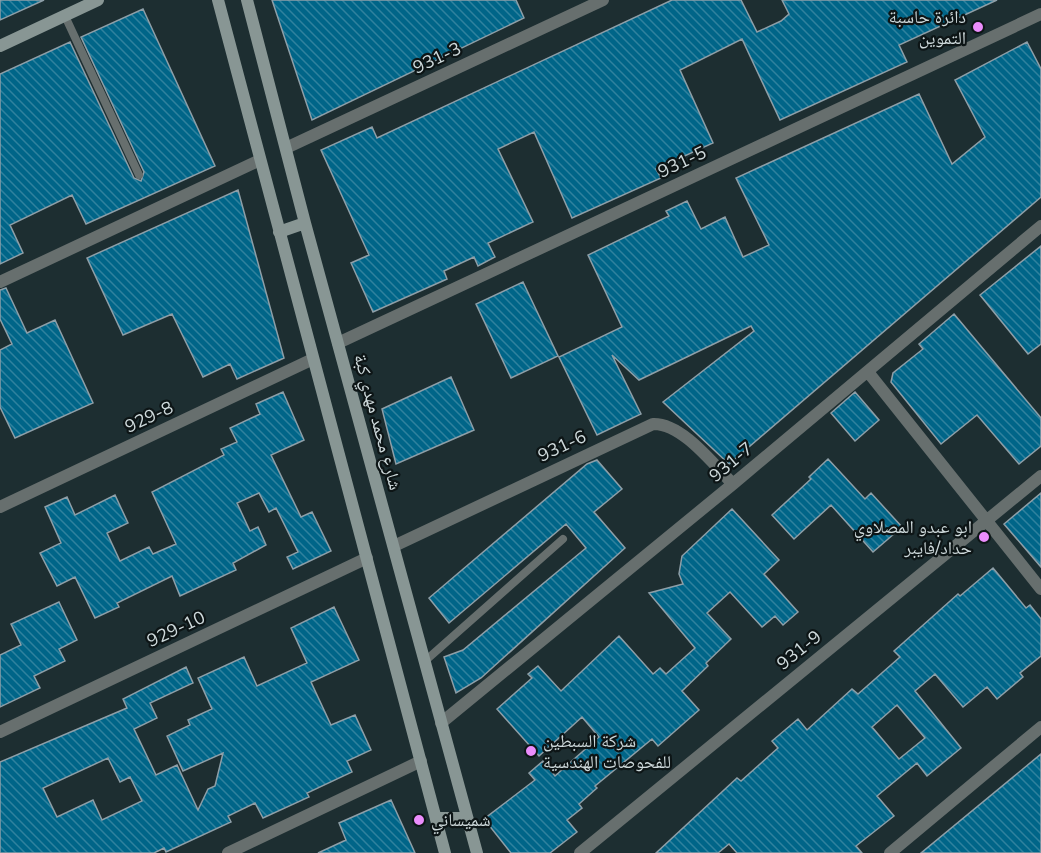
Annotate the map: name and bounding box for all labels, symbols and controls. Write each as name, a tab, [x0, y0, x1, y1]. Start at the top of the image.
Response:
place label: دائرة حاسبة التموين	[889, 5, 966, 50]
marker: دائرة حاسبة التموين	[971, 20, 985, 34]
street label: 931-3	[409, 36, 465, 80]
street label: 931-5	[654, 140, 710, 184]
street label: شارع محمد مهدي كبة	[346, 351, 408, 493]
street label: 929-8	[121, 395, 177, 439]
street label: 931-6	[534, 424, 590, 468]
street label: 931-7	[704, 436, 758, 488]
place label: ابو عبدو المصلاوي حداد/فايبر	[854, 515, 972, 560]
marker: ابو عبدو المصلاوي حداد/فايبر	[977, 530, 991, 544]
street label: 929-10	[143, 605, 209, 653]
street label: 931-9	[772, 625, 826, 675]
place label: شركة السبطين للفحوصات الهندسية	[543, 729, 671, 774]
marker: شركة السبطين للفحوصات الهندسية	[524, 744, 538, 758]
place label: شميساني	[431, 808, 491, 835]
marker: شميساني	[412, 813, 426, 827]

